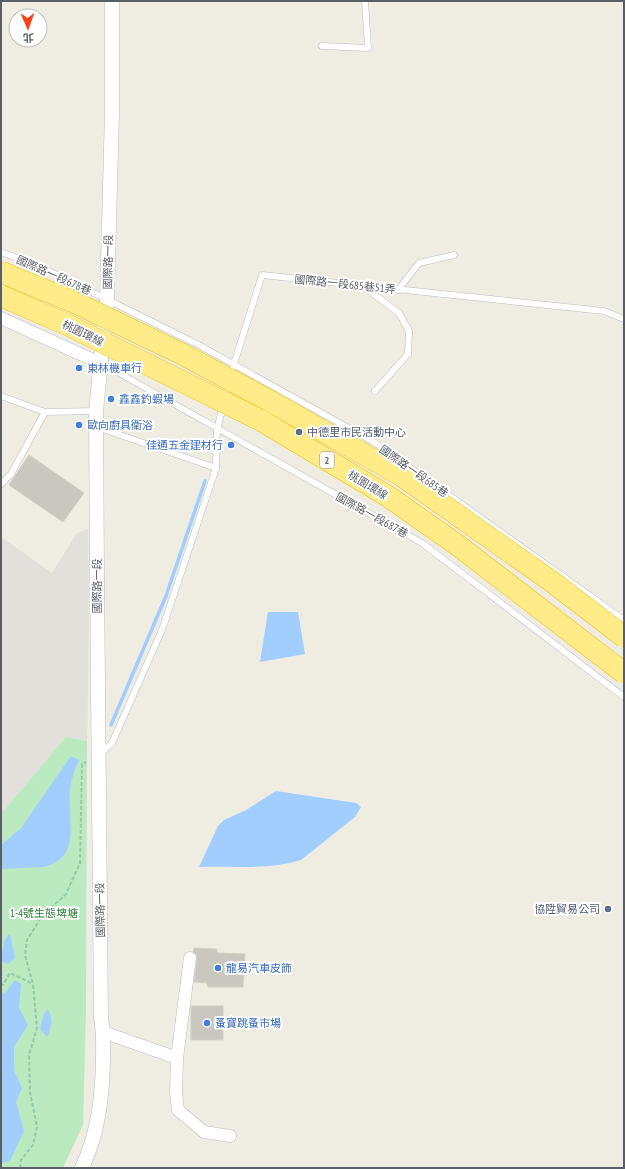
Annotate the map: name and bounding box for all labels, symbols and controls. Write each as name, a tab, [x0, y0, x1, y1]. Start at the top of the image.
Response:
north arrow	[8, 8, 48, 48]
text: 北	[23, 31, 34, 45]
street label: 國際路一段	[101, 234, 115, 290]
street label: 國際路一段678巷	[14, 252, 94, 298]
street label: 國際路一段685巷51弄	[294, 272, 396, 296]
street label: 桃園環線	[60, 317, 106, 349]
place label: 東林機車行	[87, 361, 142, 375]
marker: 東林機車行	[74, 363, 84, 373]
place label: 鑫鑫釣蝦場	[119, 392, 174, 406]
marker: 鑫鑫釣蝦場	[106, 394, 116, 404]
place label: 歐向廚具衛浴	[87, 418, 153, 432]
marker: 歐向廚具衛浴	[74, 420, 84, 430]
place label: 中德里市民活動中心	[307, 425, 406, 439]
marker: 中德里市民活動中心	[294, 427, 304, 437]
place label: 佳通五金建材行	[146, 438, 223, 452]
marker: 佳通五金建材行	[226, 440, 236, 450]
street label: 國際路一段685巷	[377, 442, 451, 500]
road number: 2	[320, 452, 334, 468]
street label: 桃園環線	[346, 468, 390, 502]
street label: 國際路一段687巷	[333, 489, 411, 541]
street label: 國際路一段	[90, 559, 104, 614]
street label: 國際路一段	[93, 882, 107, 938]
place label: 協陞貿易公司	[534, 902, 600, 916]
marker: 協陞貿易公司	[603, 904, 613, 914]
park label: 1-4號生態埤塘	[10, 906, 78, 920]
place label: 龍易汽車皮飾	[226, 961, 292, 975]
marker: 龍易汽車皮飾	[213, 963, 223, 973]
place label: 蚤寶跳蚤市場	[215, 1016, 281, 1030]
marker: 蚤寶跳蚤市場	[202, 1018, 212, 1028]

